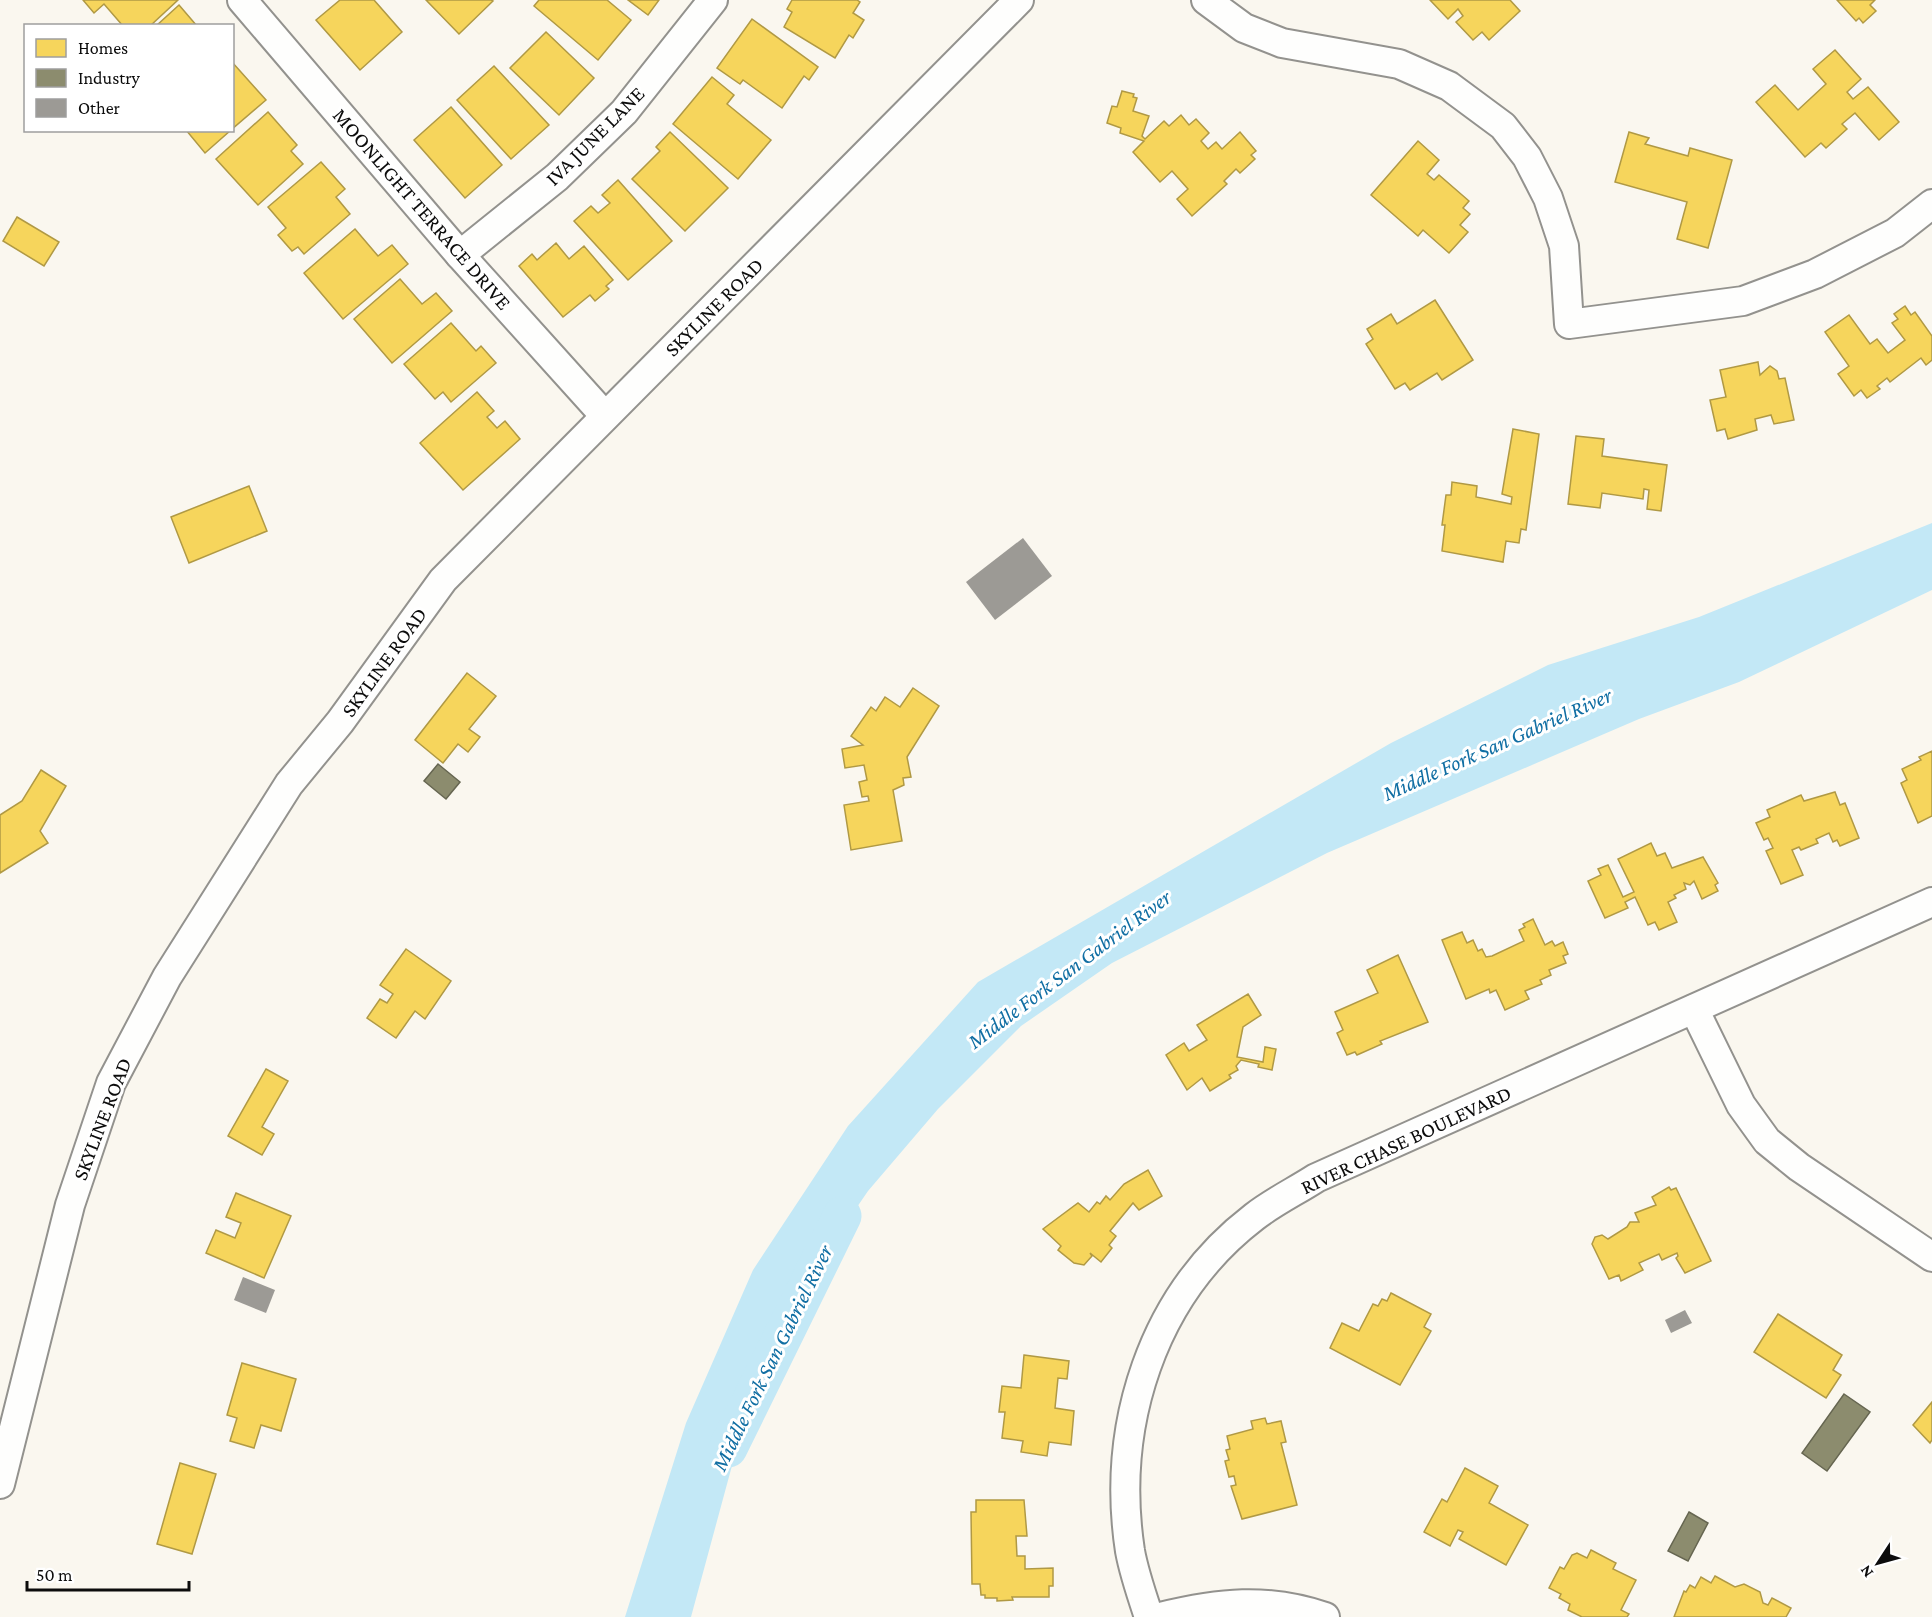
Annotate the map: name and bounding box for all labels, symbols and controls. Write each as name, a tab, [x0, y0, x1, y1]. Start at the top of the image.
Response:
legend	[24, 24, 234, 132]
text: Homes	[78, 38, 128, 58]
text: Industry	[78, 68, 141, 88]
street label: IVA JUNE LANE	[541, 82, 649, 190]
text: Other	[78, 98, 121, 118]
street label: MOONLIGHT TERRACE DRIVE	[328, 103, 516, 315]
street label: SKYLINE ROAD	[660, 253, 768, 361]
street label: SKYLINE ROAD	[336, 603, 432, 721]
water label: Middle Fork San Gabriel River	[1378, 682, 1617, 806]
water label: Middle Fork San Gabriel River	[962, 884, 1177, 1054]
street label: SKYLINE ROAD	[68, 1054, 136, 1184]
street label: RIVER CHASE BOULEVARD	[1297, 1081, 1515, 1199]
water label: Middle Fork San Gabriel River	[706, 1240, 838, 1476]
north arrow	[1848, 1533, 1908, 1593]
scale bar	[27, 1554, 189, 1592]
text: N	[1856, 1562, 1876, 1581]
text: 50 m	[36, 1565, 73, 1585]

